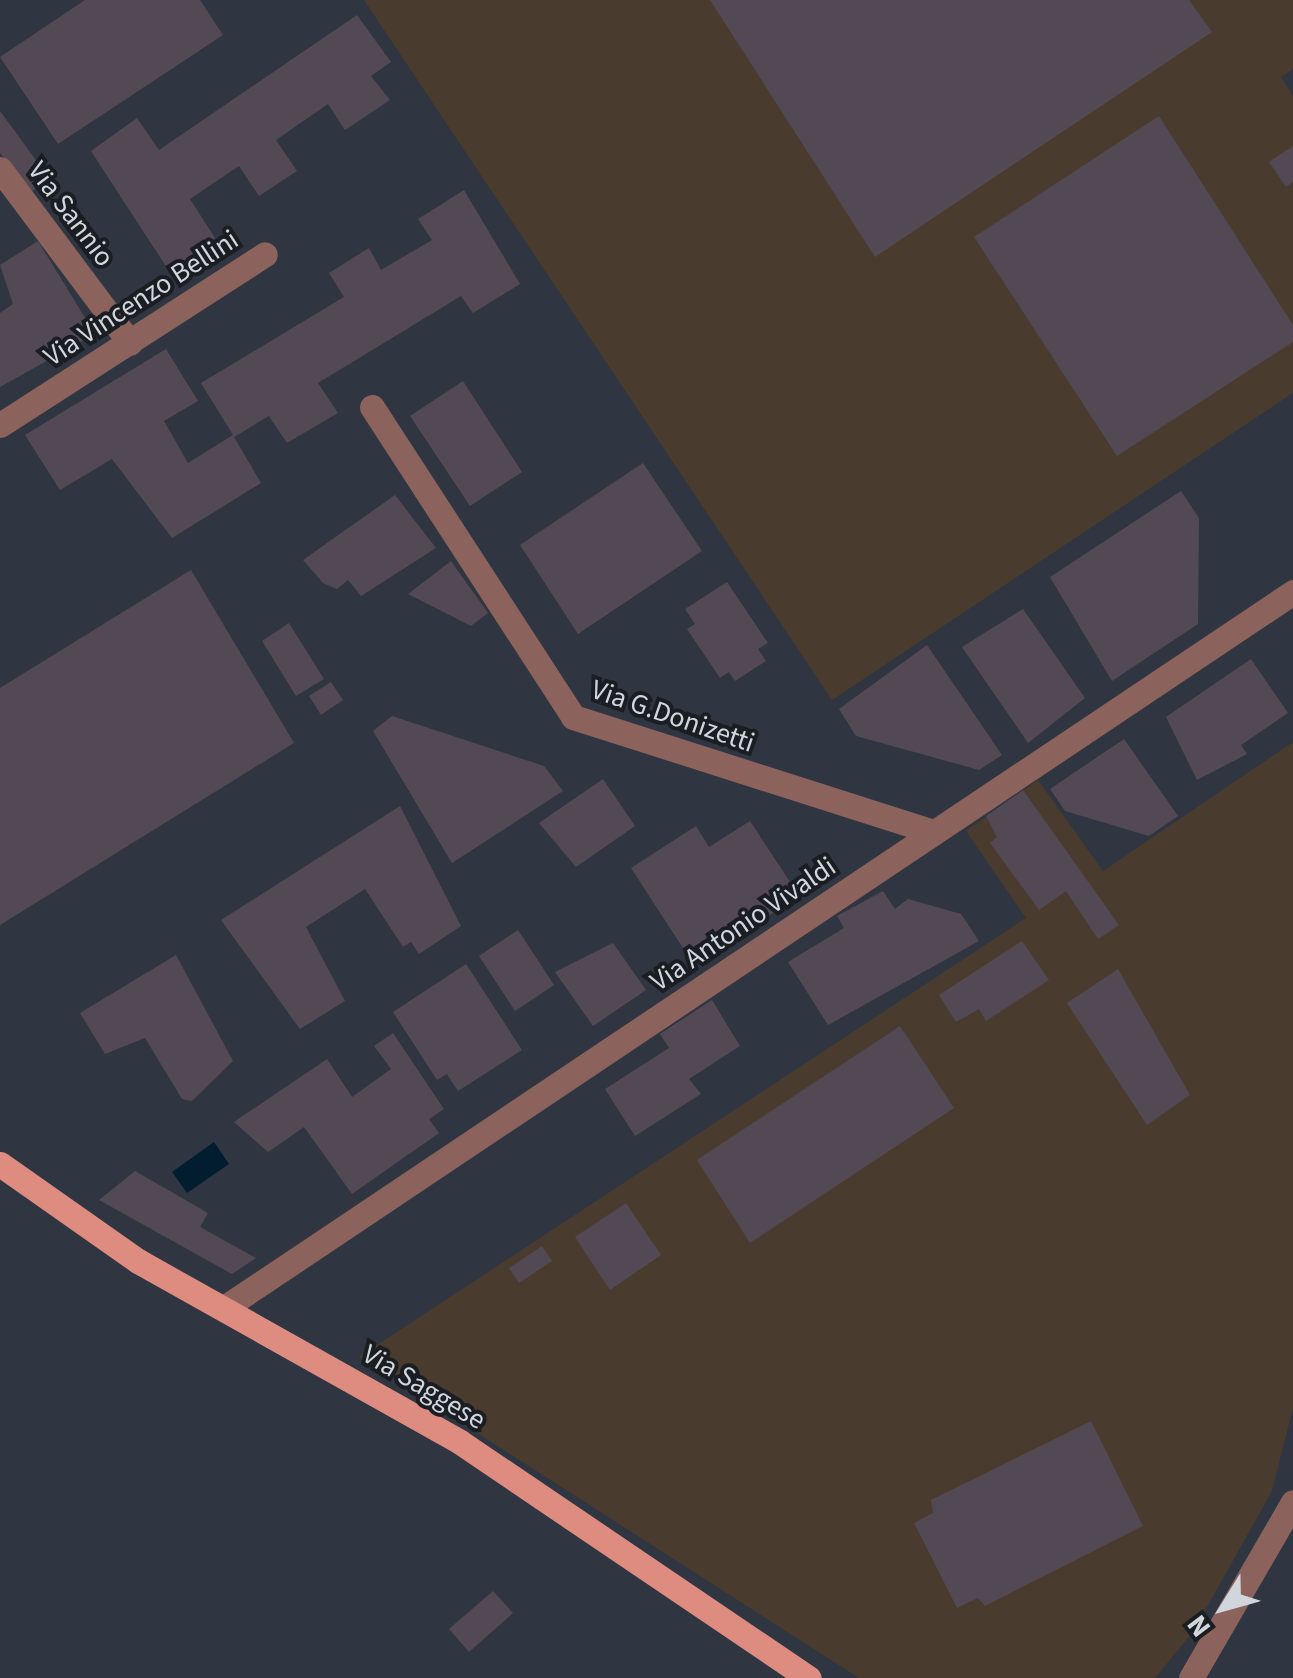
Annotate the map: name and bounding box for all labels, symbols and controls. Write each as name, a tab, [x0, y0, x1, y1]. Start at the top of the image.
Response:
street label: Via Sannio	[21, 155, 121, 273]
street label: Via Vincenzo Bellini	[37, 223, 245, 373]
street label: Via G.Donizetti	[587, 672, 759, 760]
street label: Via Antonio Vivaldi	[644, 850, 842, 998]
street label: Via Saggese	[356, 1337, 492, 1437]
north arrow	[1173, 1558, 1273, 1658]
text: N	[1177, 1607, 1221, 1646]

